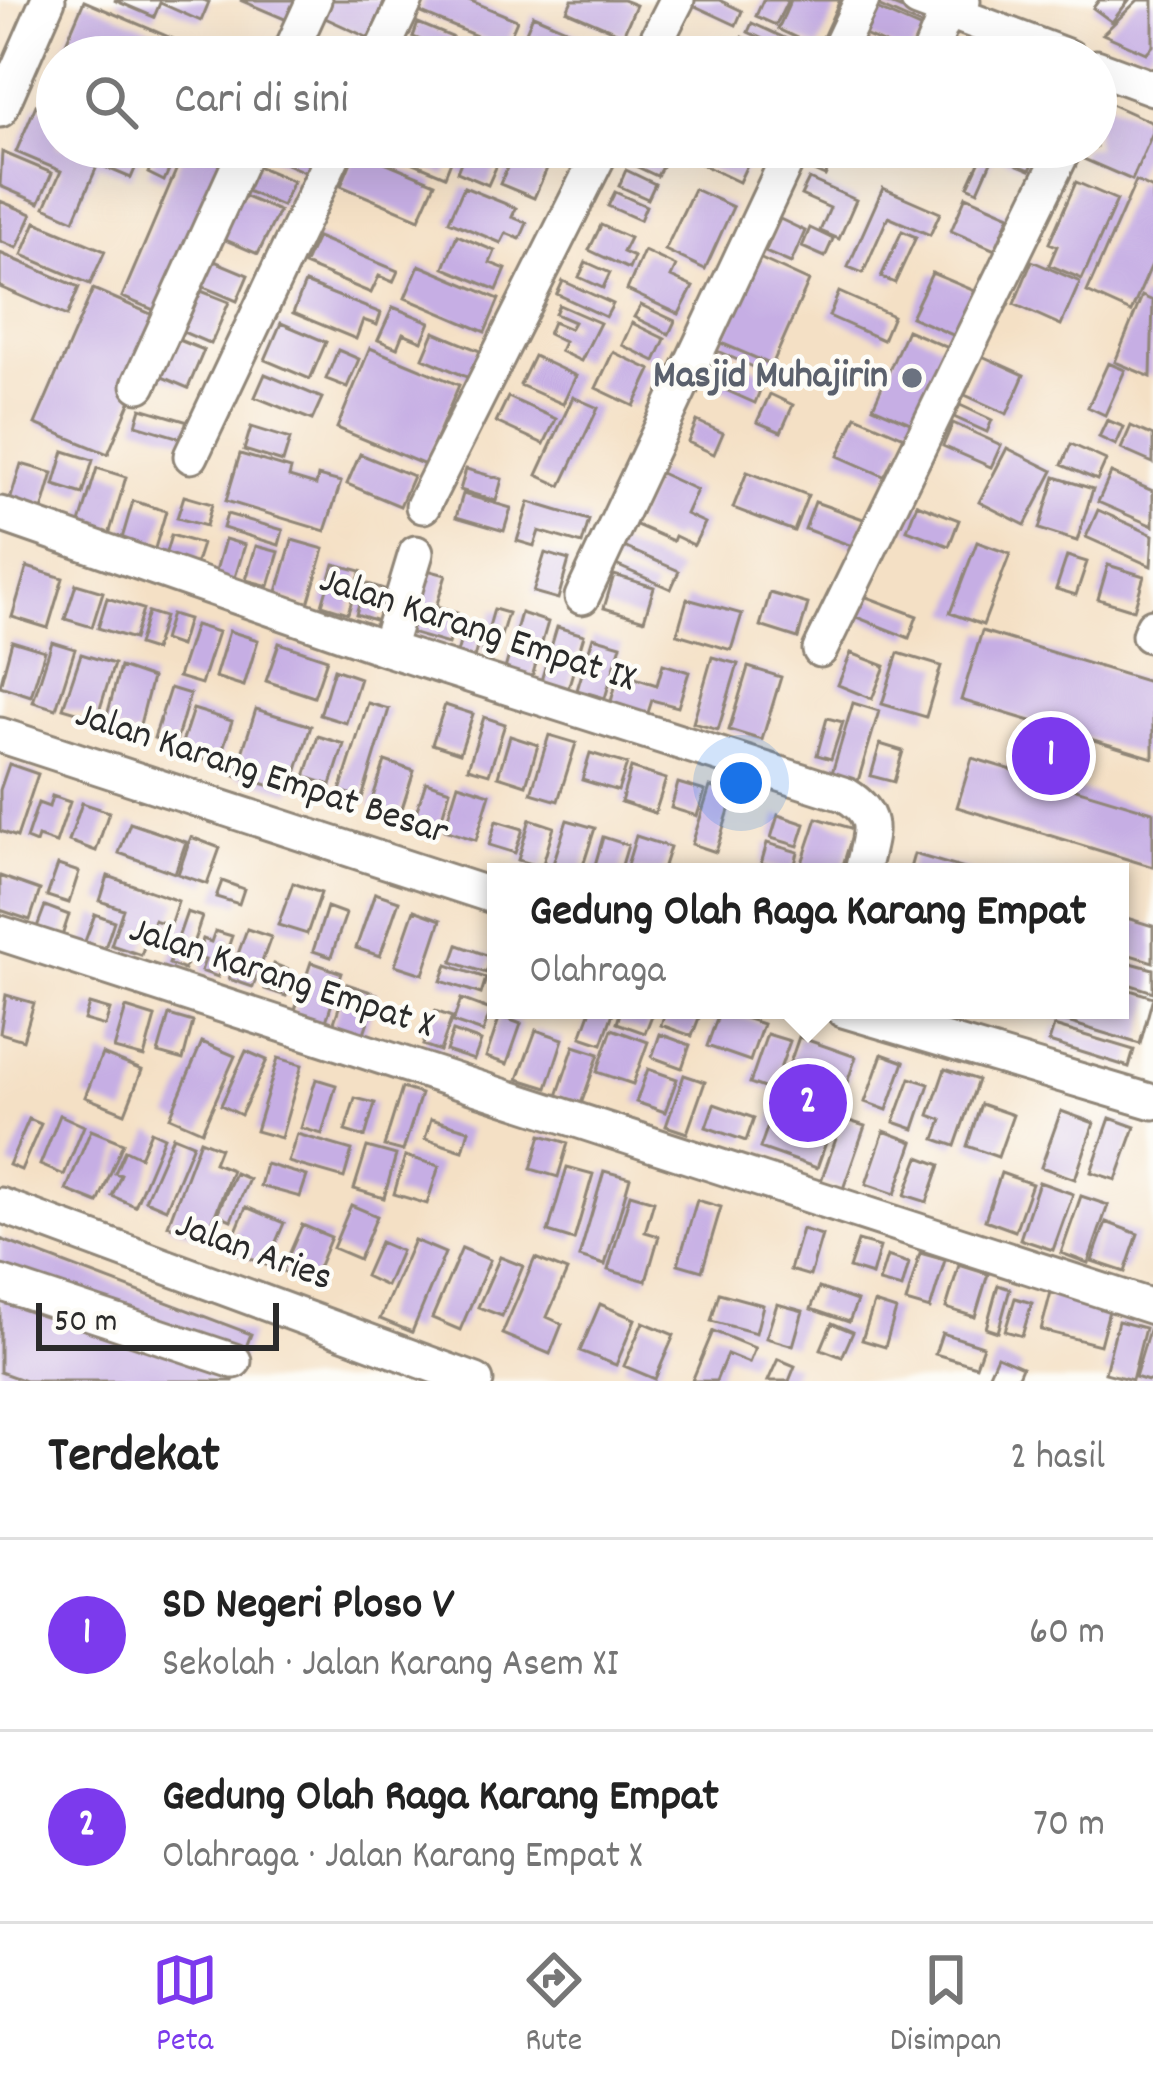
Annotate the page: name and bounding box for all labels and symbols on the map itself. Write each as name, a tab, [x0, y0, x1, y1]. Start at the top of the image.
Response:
place label: Masjid Muhajirin	[653, 351, 888, 406]
marker: Masjid Muhajirin	[899, 365, 925, 391]
street label: Jalan Karang Empat IX	[312, 555, 642, 709]
street label: Jalan Karang Empat Besar	[68, 690, 455, 862]
pin: 1	[1012, 711, 1090, 801]
your location	[711, 753, 771, 813]
street label: Jalan Karang Empat X	[121, 905, 441, 1055]
pin: 2	[769, 1058, 847, 1148]
street label: Jalan Aries	[167, 1200, 339, 1308]
scale bar	[36, 1297, 279, 1350]

